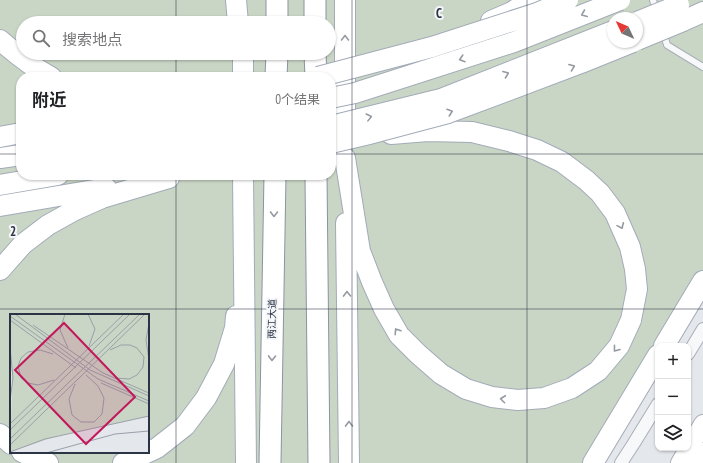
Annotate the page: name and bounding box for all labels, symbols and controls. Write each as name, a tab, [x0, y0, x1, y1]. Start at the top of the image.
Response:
text: C	[436, 5, 442, 22]
one-way arrow	[580, 10, 587, 18]
north arrow	[607, 12, 643, 48]
search box	[16, 16, 336, 60]
icon: search	[30, 27, 52, 49]
text: 搜索地点	[62, 30, 122, 49]
one-way arrow	[341, 35, 349, 41]
one-way arrow	[458, 54, 465, 63]
one-way arrow	[568, 63, 575, 72]
one-way arrow	[502, 70, 509, 78]
text: 附近	[32, 89, 66, 111]
text: 0个结果	[275, 91, 320, 108]
one-way arrow	[446, 109, 453, 117]
one-way arrow	[366, 113, 372, 121]
one-way arrow	[270, 211, 278, 217]
one-way arrow	[616, 222, 624, 229]
text: 2	[10, 223, 16, 240]
one-way arrow	[343, 291, 351, 297]
street label: 两江大道	[265, 299, 279, 339]
inset map	[10, 314, 149, 453]
one-way arrow	[395, 328, 402, 335]
map controls	[655, 343, 691, 451]
button: +	[655, 343, 691, 379]
one-way arrow	[614, 345, 621, 352]
one-way arrow	[268, 355, 276, 361]
button: −	[655, 379, 691, 415]
one-way arrow	[500, 395, 506, 404]
button: layers	[655, 415, 691, 451]
one-way arrow	[345, 421, 353, 427]

